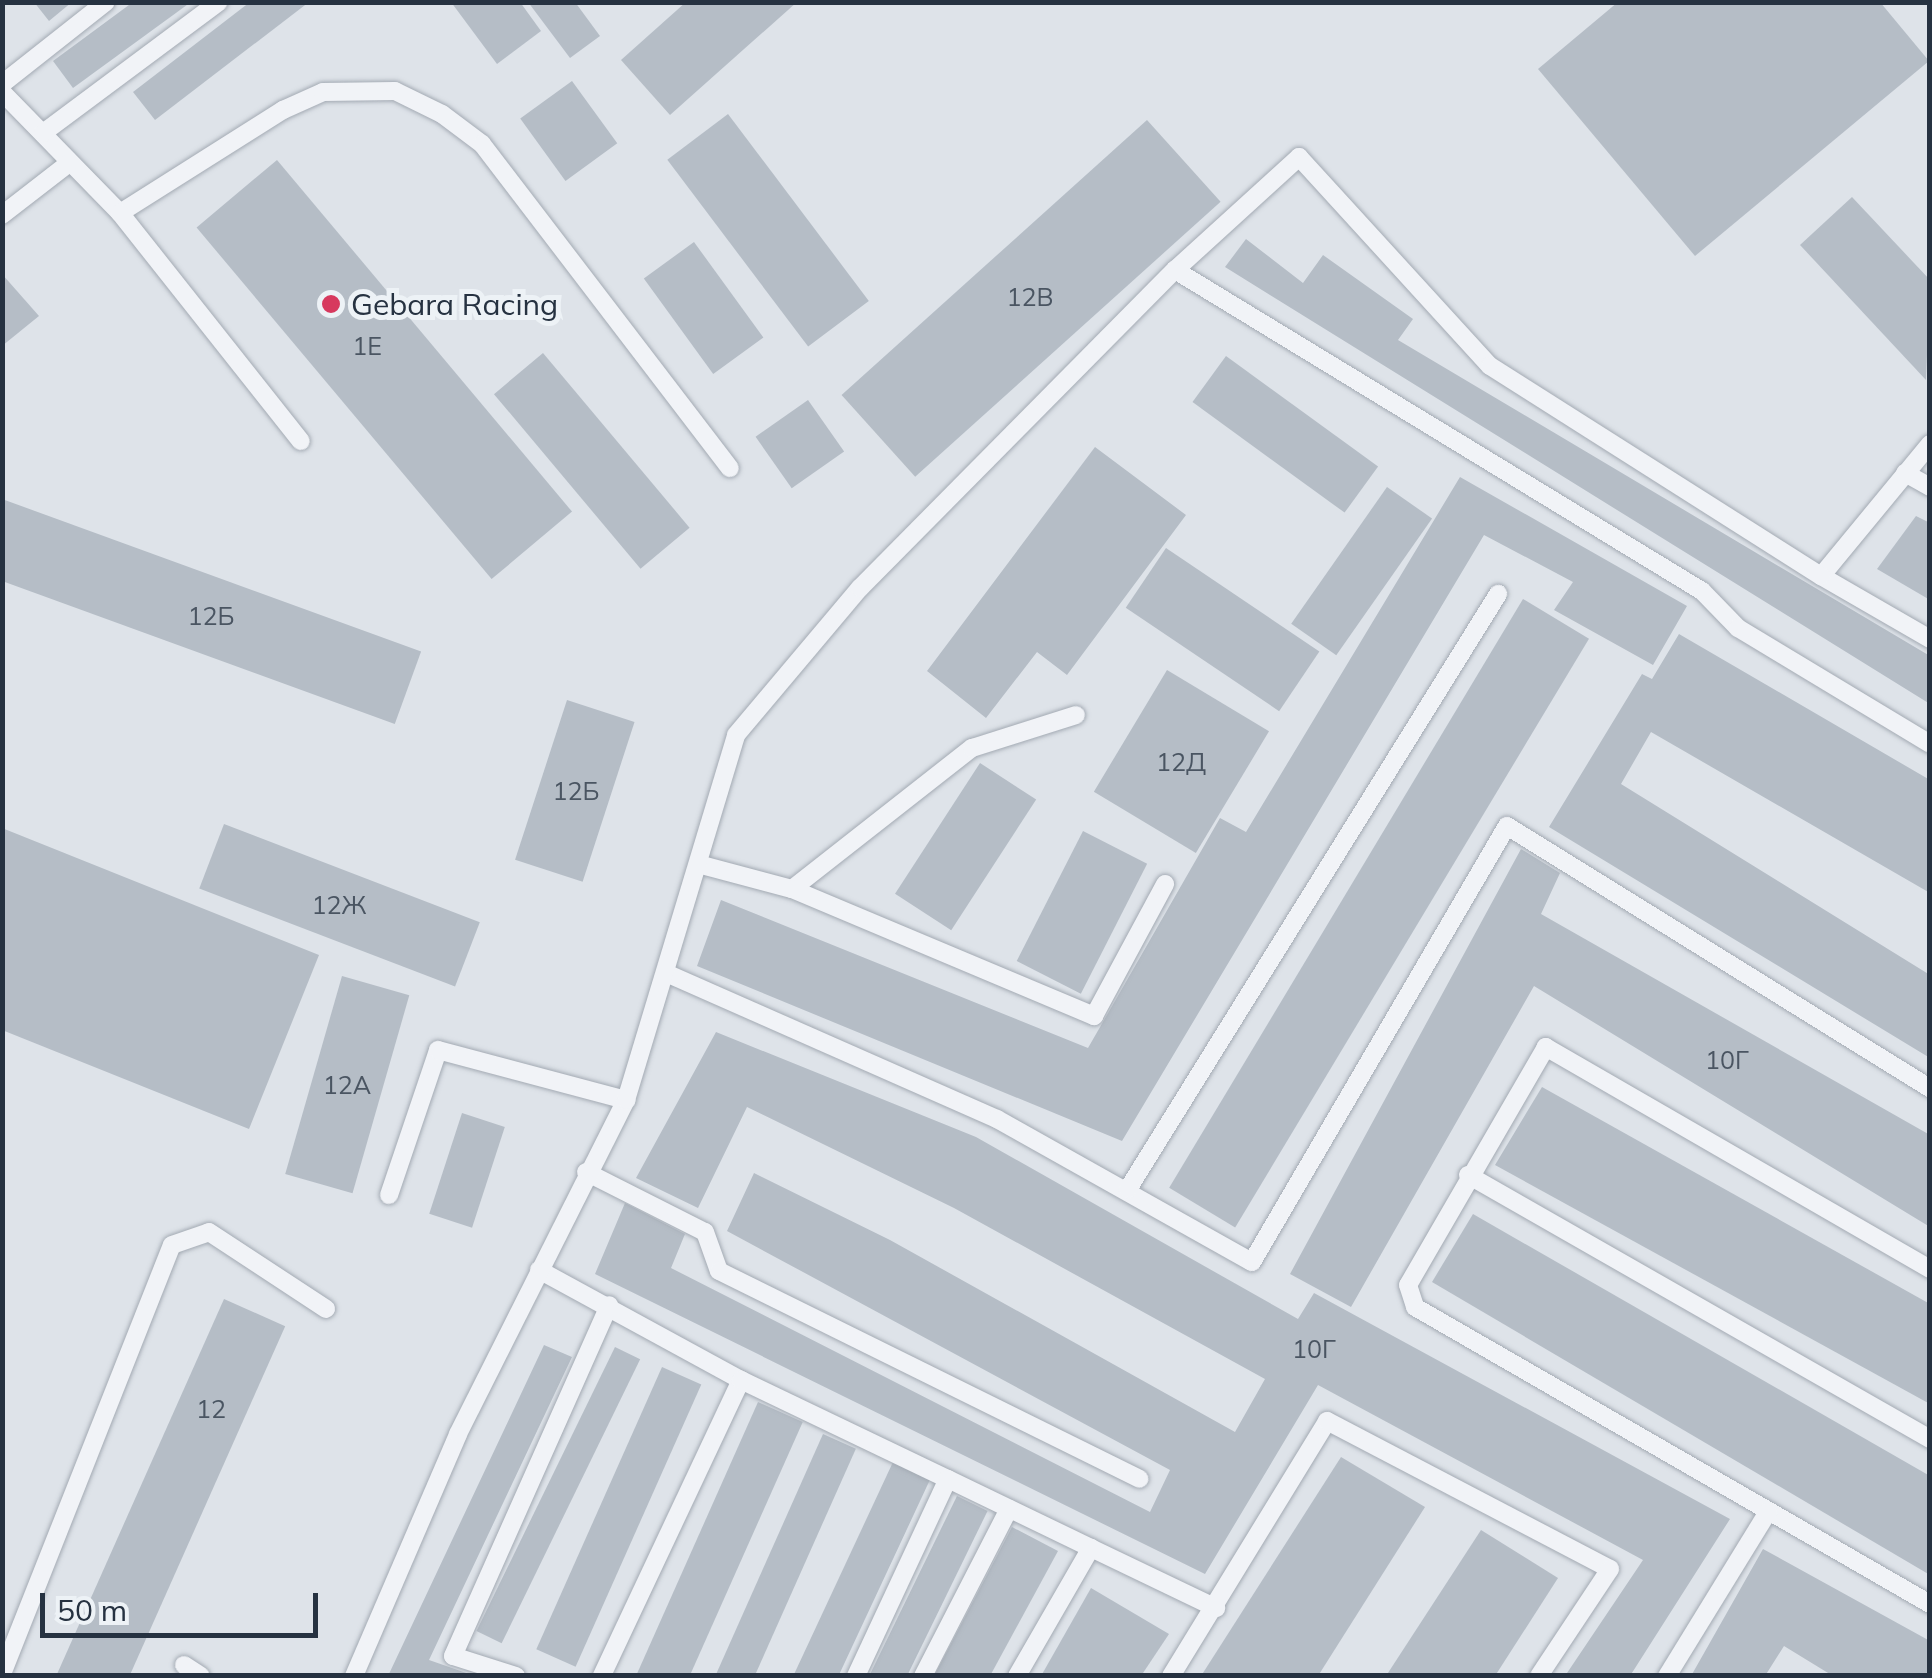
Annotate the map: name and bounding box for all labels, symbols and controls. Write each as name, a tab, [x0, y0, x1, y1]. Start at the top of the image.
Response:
house number: 12В	[1007, 282, 1053, 312]
place label: Gebara Racing	[351, 286, 558, 322]
marker: Gebara Racing	[320, 293, 342, 315]
house number: 1Е	[352, 331, 382, 361]
house number: 12Б	[188, 601, 234, 631]
house number: 12Д	[1156, 747, 1206, 777]
house number: 12Б	[553, 776, 599, 806]
house number: 12Ж	[312, 890, 366, 920]
house number: 10Г	[1705, 1045, 1749, 1075]
house number: 12А	[323, 1070, 371, 1100]
house number: 10Г	[1292, 1334, 1336, 1364]
house number: 12	[196, 1394, 226, 1424]
scale bar	[45, 1573, 322, 1635]
text: 50 m	[57, 1591, 127, 1629]

